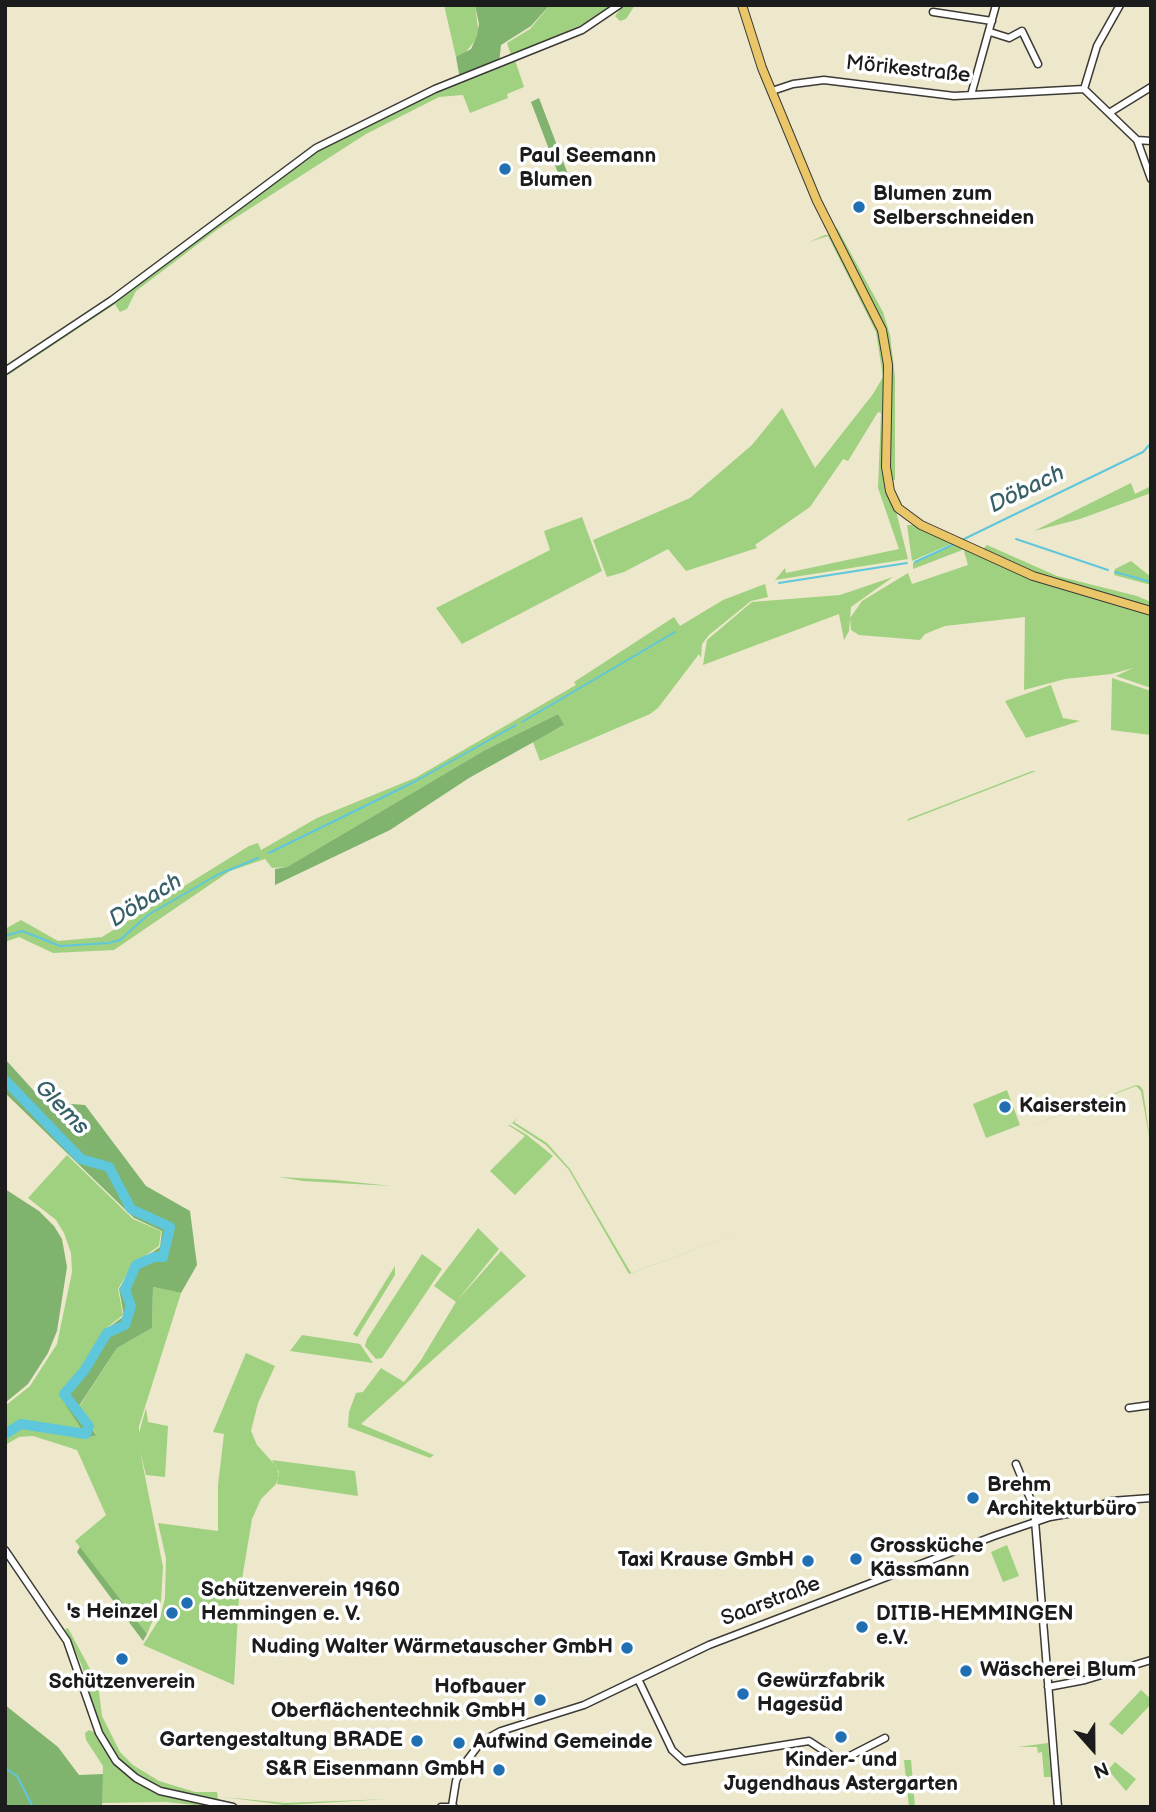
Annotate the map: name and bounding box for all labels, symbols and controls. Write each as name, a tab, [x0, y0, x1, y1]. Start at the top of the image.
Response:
street label: Mörikestraße	[845, 51, 971, 89]
place label: Paul Seemann Blumen	[519, 144, 656, 194]
marker: Paul Seemann Blumen	[497, 161, 513, 177]
place label: Blumen zum Selberschneiden	[873, 182, 1034, 232]
marker: Blumen zum Selberschneiden	[851, 199, 867, 215]
water label: Döbach	[985, 460, 1069, 520]
water label: Döbach	[105, 868, 187, 934]
water label: Glems	[28, 1075, 94, 1141]
place label: Kaiserstein	[1019, 1094, 1126, 1120]
marker: Kaiserstein	[997, 1099, 1013, 1115]
place label: Brehm Architekturbüro	[987, 1473, 1137, 1523]
marker: Brehm Architekturbüro	[965, 1490, 981, 1506]
place label: Grossküche Kässmann	[870, 1534, 983, 1584]
place label: Taxi Krause GmbH	[618, 1548, 794, 1574]
marker: Grossküche Kässmann	[848, 1551, 864, 1567]
marker: Taxi Krause GmbH	[800, 1553, 816, 1569]
street label: Saarstraße	[718, 1572, 824, 1632]
place label: Schützenverein 1960 Hemmingen e. V.	[201, 1578, 400, 1628]
marker: Schützenverein 1960 Hemmingen e. V.	[179, 1595, 195, 1611]
place label: 's Heinzel	[66, 1600, 158, 1626]
place label: DITIB-HEMMINGEN e.V.	[876, 1602, 1073, 1652]
marker: 's Heinzel	[164, 1605, 180, 1621]
marker: DITIB-HEMMINGEN e.V.	[854, 1619, 870, 1635]
place label: Nuding Walter Wärmetauscher GmbH	[251, 1635, 613, 1661]
marker: Nuding Walter Wärmetauscher GmbH	[619, 1640, 635, 1656]
marker: Schützenverein	[114, 1651, 130, 1667]
place label: Wäscherei Blum	[980, 1658, 1136, 1684]
marker: Wäscherei Blum	[958, 1663, 974, 1679]
place label: Gewürzfabrik Hagesüd	[757, 1669, 885, 1719]
place label: Schützenverein	[49, 1670, 195, 1696]
place label: Hofbauer Oberflächentechnik GmbH	[271, 1675, 526, 1725]
marker: Gewürzfabrik Hagesüd	[735, 1686, 751, 1702]
marker: Hofbauer Oberflächentechnik GmbH	[532, 1692, 548, 1708]
north arrow	[1058, 1714, 1128, 1784]
place label: Gartengestaltung BRADE	[160, 1728, 403, 1754]
marker: Kinder- und Jugendhaus Astergarten	[833, 1729, 849, 1745]
place label: Aufwind Gemeinde	[473, 1730, 652, 1756]
marker: Gartengestaltung BRADE	[409, 1733, 425, 1749]
marker: Aufwind Gemeinde	[451, 1735, 467, 1751]
place label: Kinder- und Jugendhaus Astergarten	[724, 1748, 958, 1798]
text: N	[1090, 1756, 1111, 1782]
place label: S&R Eisenmann GmbH	[266, 1757, 485, 1783]
marker: S&R Eisenmann GmbH	[491, 1762, 507, 1778]

